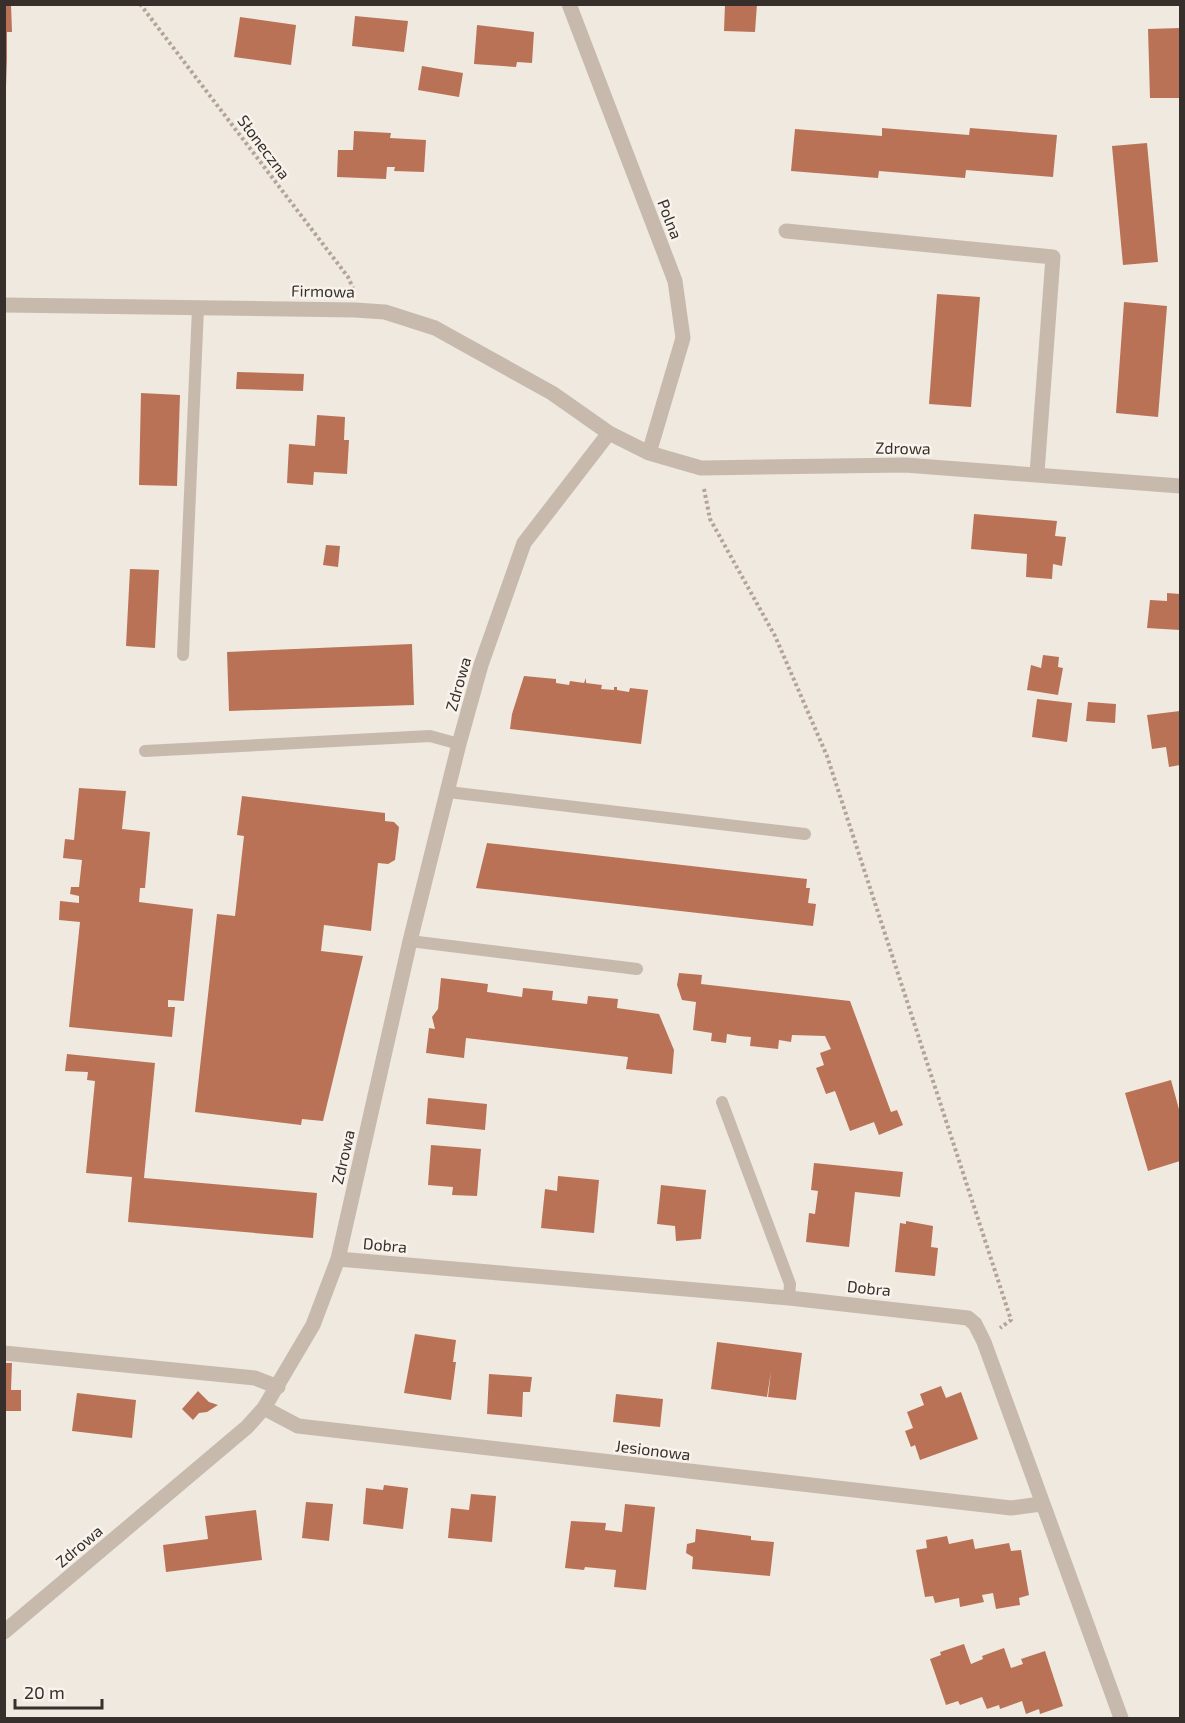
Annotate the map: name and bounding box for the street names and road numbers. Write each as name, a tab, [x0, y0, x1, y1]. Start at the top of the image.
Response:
street label: Słoneczna	[234, 111, 295, 182]
street label: Polna	[654, 196, 687, 241]
street label: Firmowa	[291, 280, 355, 301]
street label: Zdrowa	[875, 438, 931, 457]
street label: Zdrowa	[441, 655, 474, 713]
street label: Zdrowa	[327, 1128, 358, 1186]
street label: Dobra	[362, 1233, 408, 1256]
street label: Dobra	[846, 1276, 892, 1299]
street label: Jesionowa	[614, 1435, 692, 1464]
street label: Zdrowa	[51, 1521, 106, 1571]

